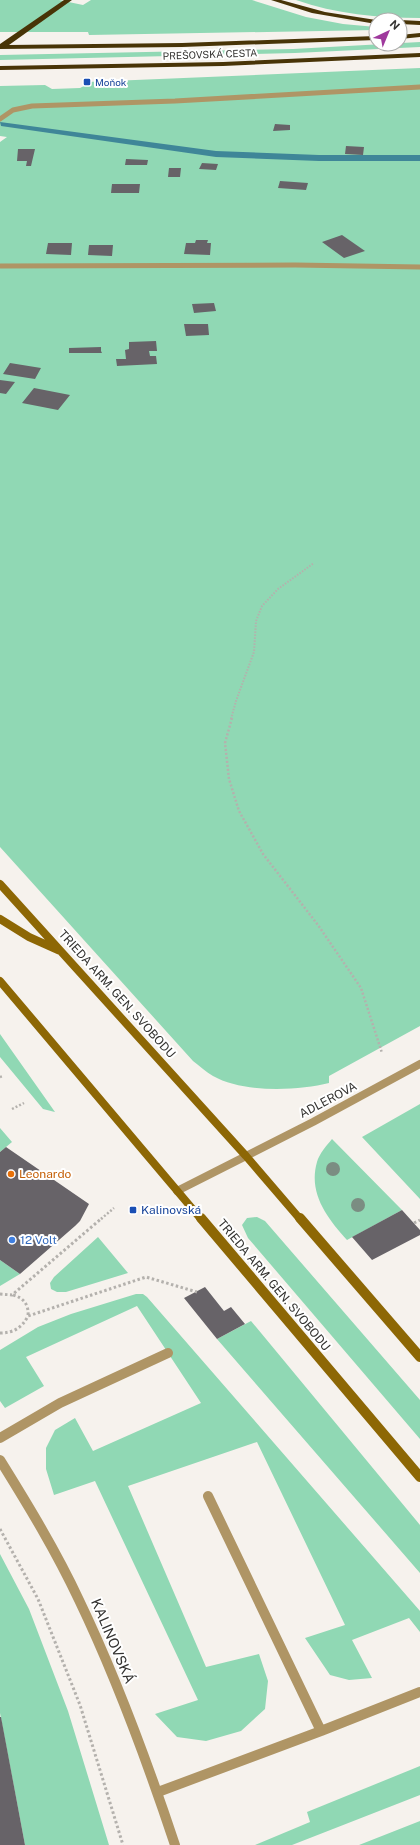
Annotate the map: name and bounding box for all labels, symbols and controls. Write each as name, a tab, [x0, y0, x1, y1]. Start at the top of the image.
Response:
north arrow	[368, 12, 408, 52]
text: N	[388, 18, 402, 32]
street label: PREŠOVSKÁ CESTA	[162, 46, 258, 62]
place label: Moňok	[95, 76, 127, 88]
marker: Moňok	[82, 77, 92, 87]
street label: TRIEDA ARM. GEN. SVOBODU	[56, 927, 178, 1061]
street label: ADLEROVA	[297, 1079, 360, 1121]
place label: Leonardo	[19, 1167, 72, 1181]
marker: Leonardo	[6, 1169, 16, 1179]
place label: Kalinovská	[141, 1203, 201, 1217]
marker: Kalinovská	[128, 1205, 138, 1215]
street label: TRIEDA ARM. GEN. SVOBODU	[215, 1216, 333, 1354]
place label: 12 Volt	[20, 1233, 57, 1247]
marker: 12 Volt	[7, 1235, 17, 1245]
street label: KALINOVSKÁ	[88, 1596, 139, 1686]

